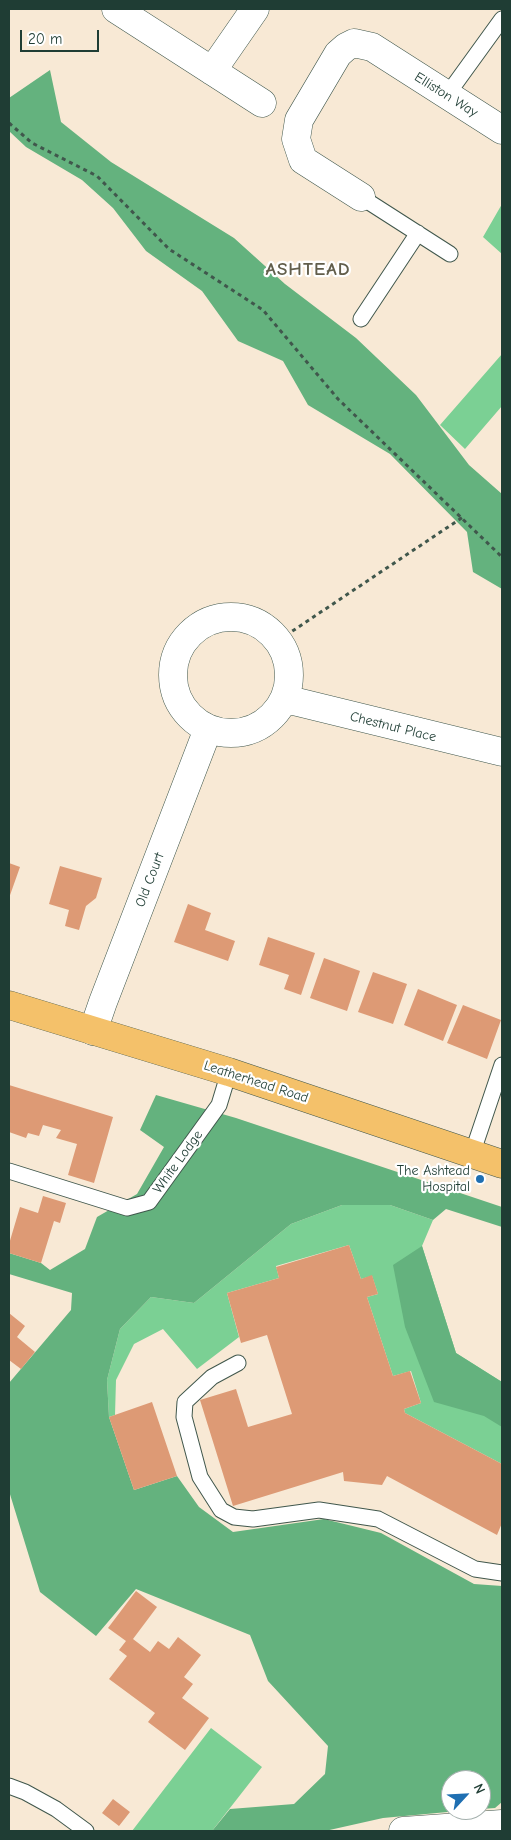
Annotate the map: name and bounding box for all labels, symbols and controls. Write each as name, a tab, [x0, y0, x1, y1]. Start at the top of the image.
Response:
scale bar	[22, 20, 101, 52]
text: 20 m	[28, 30, 62, 48]
street label: Elliston Way	[411, 69, 481, 121]
district label: ASHTEAD	[265, 259, 351, 281]
street label: Chestnut Place	[348, 708, 438, 746]
street label: Old Court	[132, 850, 168, 910]
street label: Leatherhead Road	[202, 1057, 310, 1107]
street label: White Lodge	[149, 1127, 207, 1197]
place label: The Ashtead Hospital	[397, 1163, 470, 1196]
marker: The Ashtead Hospital	[474, 1173, 486, 1185]
north arrow	[441, 1770, 491, 1820]
text: N	[470, 1781, 489, 1797]

